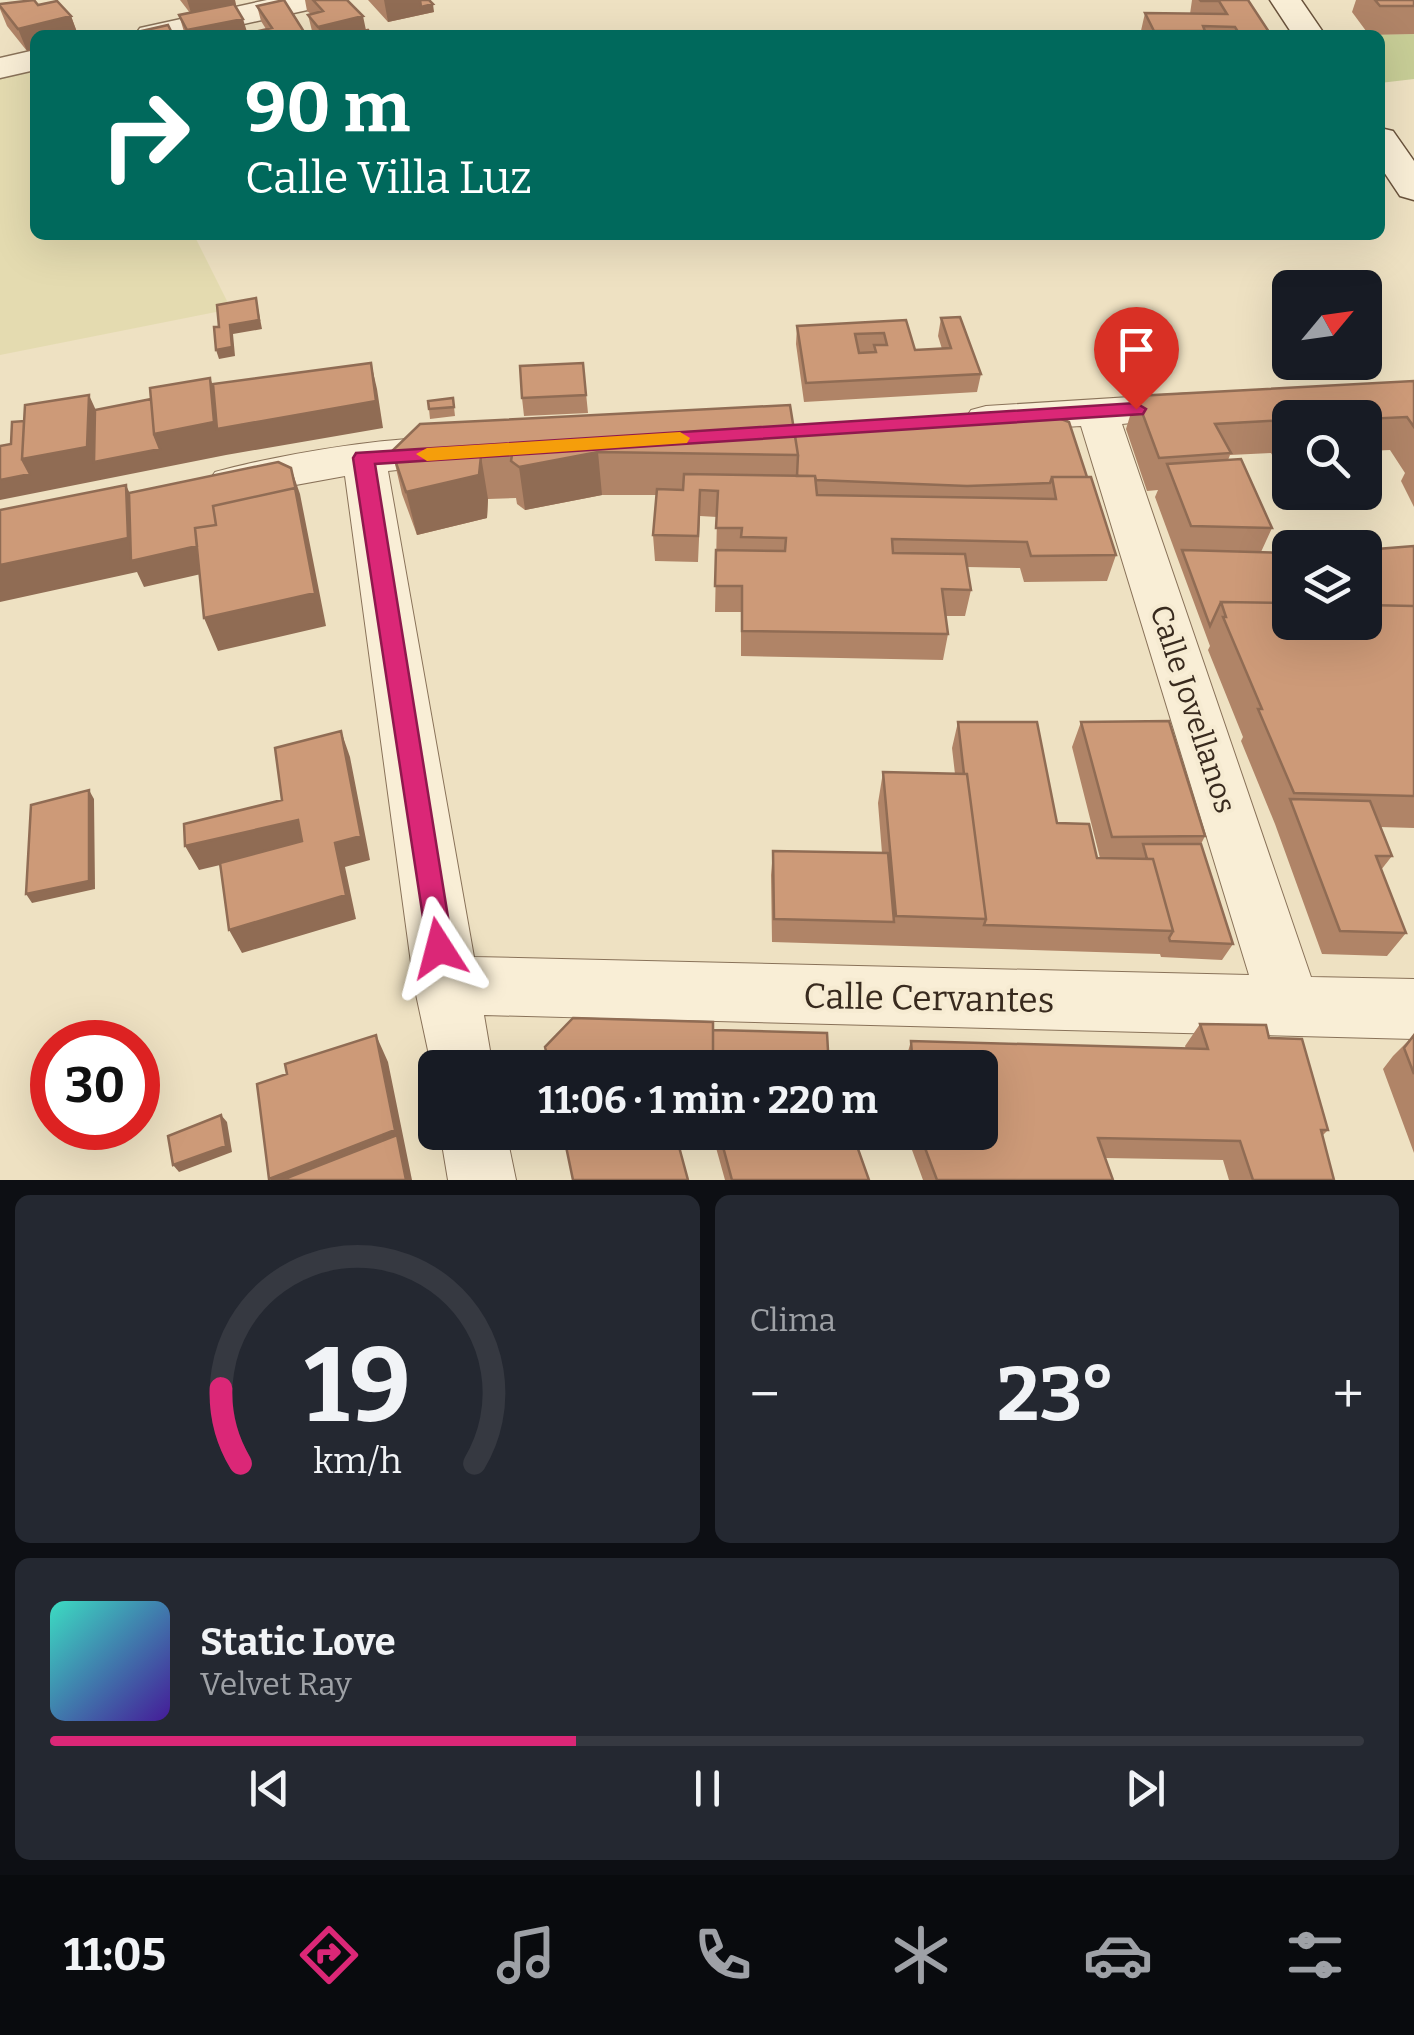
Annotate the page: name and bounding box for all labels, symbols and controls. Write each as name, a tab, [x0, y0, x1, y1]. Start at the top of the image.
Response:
text: 90 m	[245, 66, 410, 150]
icon: right	[80, 70, 210, 200]
text: Calle Villa Luz	[245, 151, 532, 205]
north arrow	[1272, 270, 1382, 380]
map controls	[1272, 270, 1382, 640]
pin	[1094, 307, 1179, 410]
icon: arrive	[1109, 322, 1164, 377]
button: search	[1272, 400, 1382, 510]
button: layers	[1272, 530, 1382, 640]
street label: Calle Jovellanos	[1142, 600, 1244, 818]
position arrow	[387, 896, 491, 1000]
street label: Calle Cervantes	[803, 975, 1055, 1021]
speed limit sign: 30	[30, 1020, 160, 1150]
text: 11:06 · 1 min · 220 m	[538, 1077, 878, 1123]
text: Clima	[750, 1301, 836, 1339]
text: 19	[304, 1324, 410, 1449]
text: 23°	[997, 1350, 1115, 1440]
text: −	[750, 1362, 780, 1428]
text: +	[1333, 1362, 1364, 1428]
text: km/h	[313, 1440, 401, 1482]
text: Static Love	[200, 1619, 396, 1665]
text: Velvet Ray	[200, 1665, 352, 1703]
icon: previous	[242, 1761, 297, 1816]
icon: pause	[680, 1761, 735, 1816]
icon: next	[1118, 1761, 1173, 1816]
icon: directions	[294, 1920, 364, 1990]
icon: music	[491, 1920, 561, 1990]
icon: phone	[688, 1920, 758, 1990]
icon: climate	[886, 1920, 956, 1990]
icon: car	[1083, 1920, 1153, 1990]
icon: filters	[1280, 1920, 1350, 1990]
text: 11:05	[64, 1928, 166, 1982]

